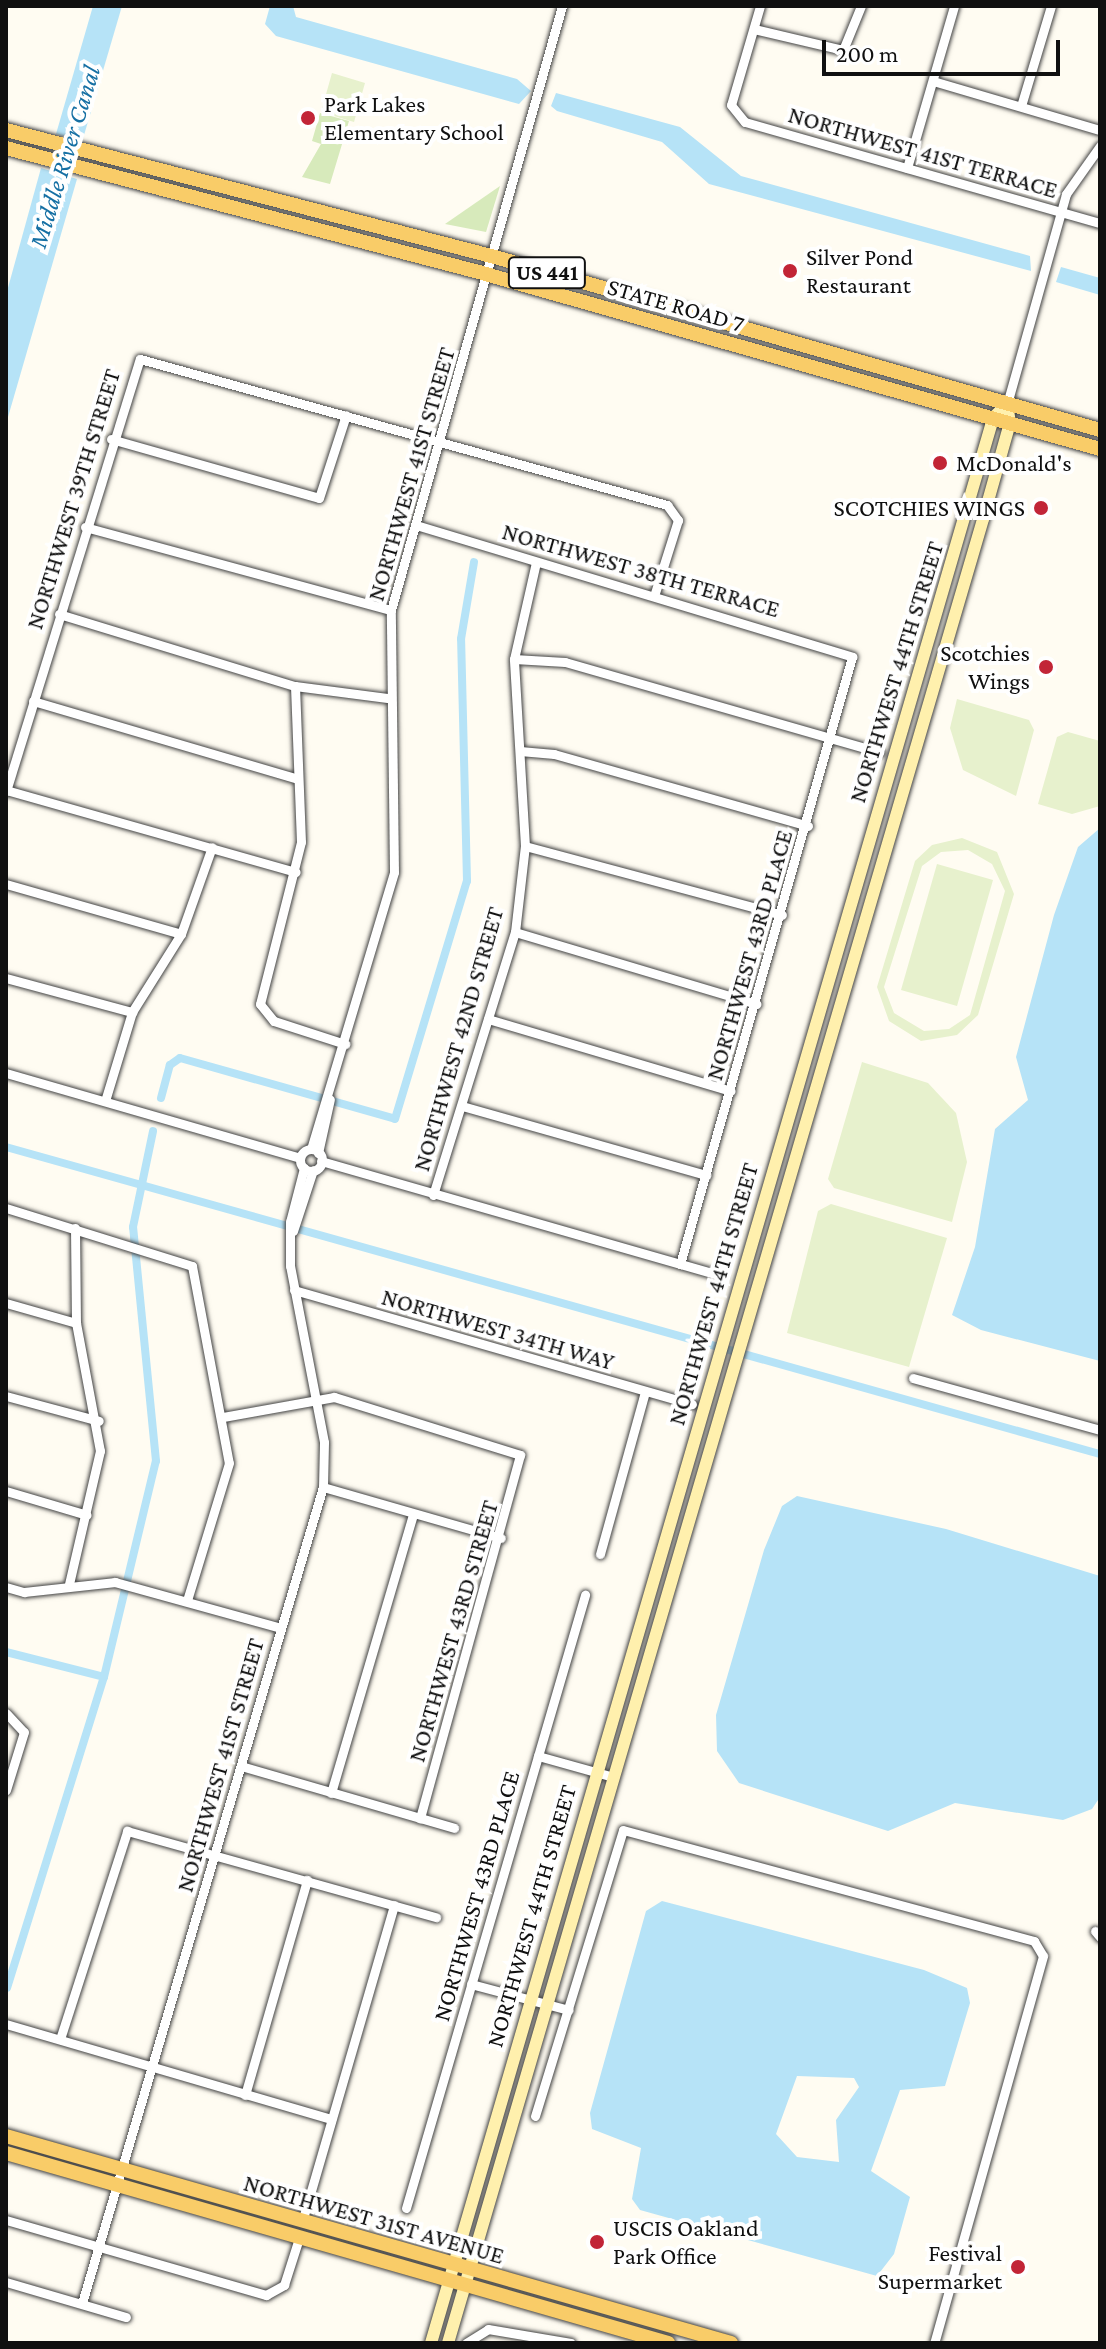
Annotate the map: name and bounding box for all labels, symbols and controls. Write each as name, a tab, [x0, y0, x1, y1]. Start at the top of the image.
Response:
scale bar	[826, 24, 1064, 74]
text: 200 m	[836, 40, 898, 67]
water label: Middle River Canal	[22, 62, 108, 252]
place label: Park Lakes Elementary School	[324, 90, 504, 146]
street label: NORTHWEST 41ST TERRACE	[785, 100, 1061, 204]
marker: Park Lakes Elementary School	[299, 109, 317, 127]
place label: Silver Pond Restaurant	[806, 243, 913, 299]
road number: US 441	[507, 255, 587, 291]
marker: Silver Pond Restaurant	[781, 262, 799, 280]
street label: STATE ROAD 7	[604, 272, 748, 338]
street label: NORTHWEST 41ST STREET	[361, 344, 461, 604]
street label: NORTHWEST 39TH STREET	[20, 365, 126, 633]
place label: McDonald's	[956, 449, 1072, 477]
marker: McDonald's	[931, 454, 949, 472]
place label: SCOTCHIES WINGS	[834, 494, 1025, 522]
marker: SCOTCHIES WINGS	[1032, 499, 1050, 517]
street label: NORTHWEST 38TH TERRACE	[499, 517, 783, 623]
street label: NORTHWEST 44TH STREET	[843, 538, 949, 806]
place label: Scotchies Wings	[940, 639, 1030, 695]
marker: Scotchies Wings	[1037, 658, 1055, 676]
street label: NORTHWEST 43RD PLACE	[699, 827, 799, 1083]
street label: NORTHWEST 42ND STREET	[406, 904, 510, 1174]
street label: NORTHWEST 44TH STREET	[662, 1160, 764, 1428]
street label: NORTHWEST 34TH WAY	[378, 1282, 618, 1376]
street label: NORTHWEST 43RD STREET	[402, 1497, 504, 1765]
street label: NORTHWEST 41ST STREET	[170, 1635, 270, 1895]
street label: NORTHWEST 43RD PLACE	[426, 1768, 526, 2024]
street label: NORTHWEST 44TH STREET	[480, 1782, 582, 2050]
street label: NORTHWEST 31ST AVENUE	[240, 2168, 508, 2270]
place label: USCIS Oakland Park Office	[613, 2214, 759, 2270]
marker: USCIS Oakland Park Office	[588, 2233, 606, 2251]
place label: Festival Supermarket	[878, 2239, 1002, 2295]
marker: Festival Supermarket	[1009, 2258, 1027, 2276]

